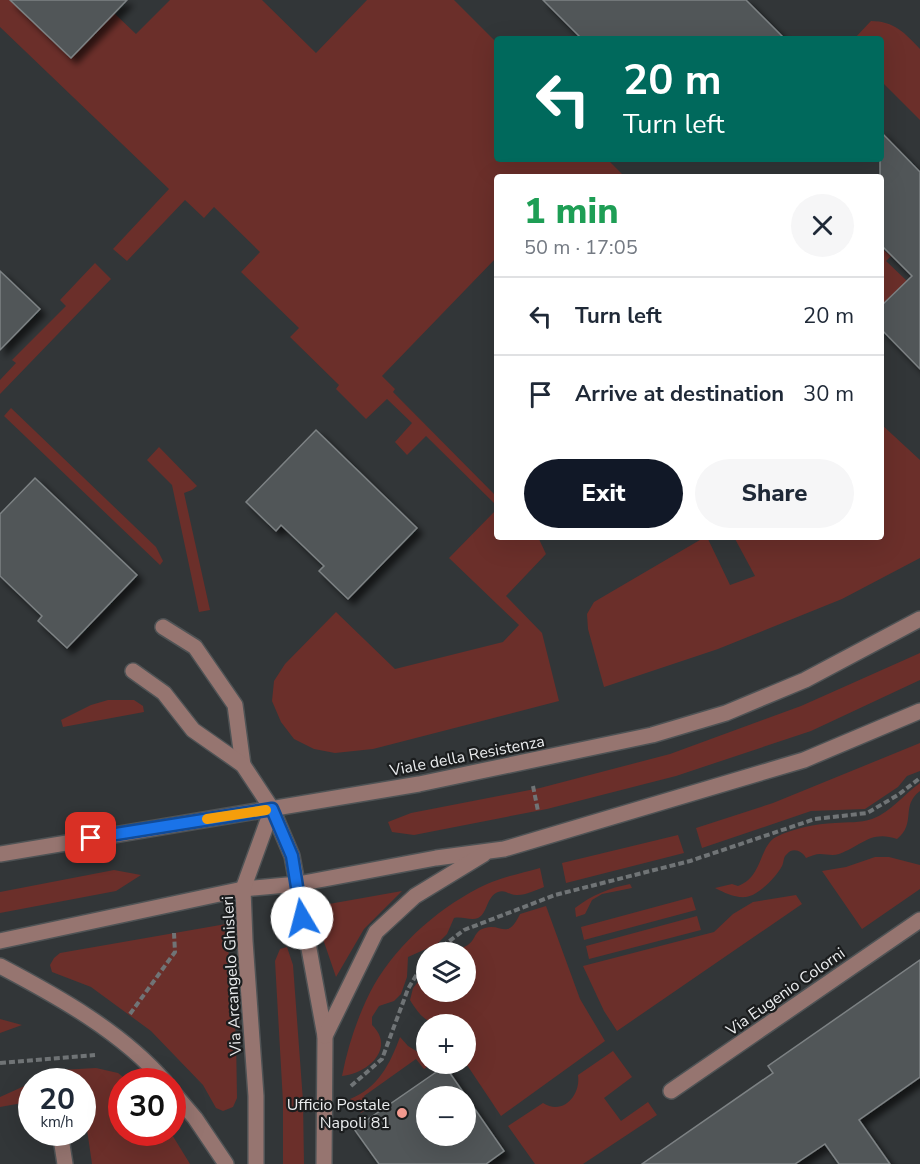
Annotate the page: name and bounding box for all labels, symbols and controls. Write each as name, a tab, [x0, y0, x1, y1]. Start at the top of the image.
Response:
text: 20 m	[623, 52, 722, 109]
icon: left	[524, 60, 602, 138]
text: Turn left	[623, 106, 724, 143]
text: 1 min	[524, 187, 619, 236]
button: close	[791, 194, 854, 257]
text: 50 m · 17:05	[524, 234, 638, 261]
icon: left	[524, 300, 557, 333]
text: Turn left	[575, 301, 662, 331]
text: 20 m	[803, 301, 854, 331]
icon: arrive	[524, 378, 557, 411]
text: Arrive at destination	[575, 379, 784, 409]
text: 30 m	[803, 379, 854, 409]
button: Exit	[524, 459, 683, 528]
button: Share	[695, 459, 854, 528]
street label: Viale della Resistenza	[387, 730, 547, 782]
pin	[65, 812, 116, 863]
icon: arrive	[74, 821, 107, 854]
position arrow	[270, 886, 334, 950]
street label: Via Arcangelo Ghisleri	[217, 896, 247, 1057]
map controls	[416, 942, 476, 1146]
button: layers	[416, 942, 476, 1002]
street label: Via Eugenio Colorni	[721, 943, 849, 1042]
button: +	[416, 1014, 476, 1074]
speed limit sign: 30	[108, 1068, 186, 1146]
text: 20	[39, 1079, 75, 1120]
button: −	[416, 1086, 476, 1146]
place label: Ufficio Postale Napoli 81	[287, 1094, 390, 1134]
marker: Ufficio Postale Napoli 81	[395, 1106, 409, 1120]
text: km/h	[40, 1112, 74, 1132]

